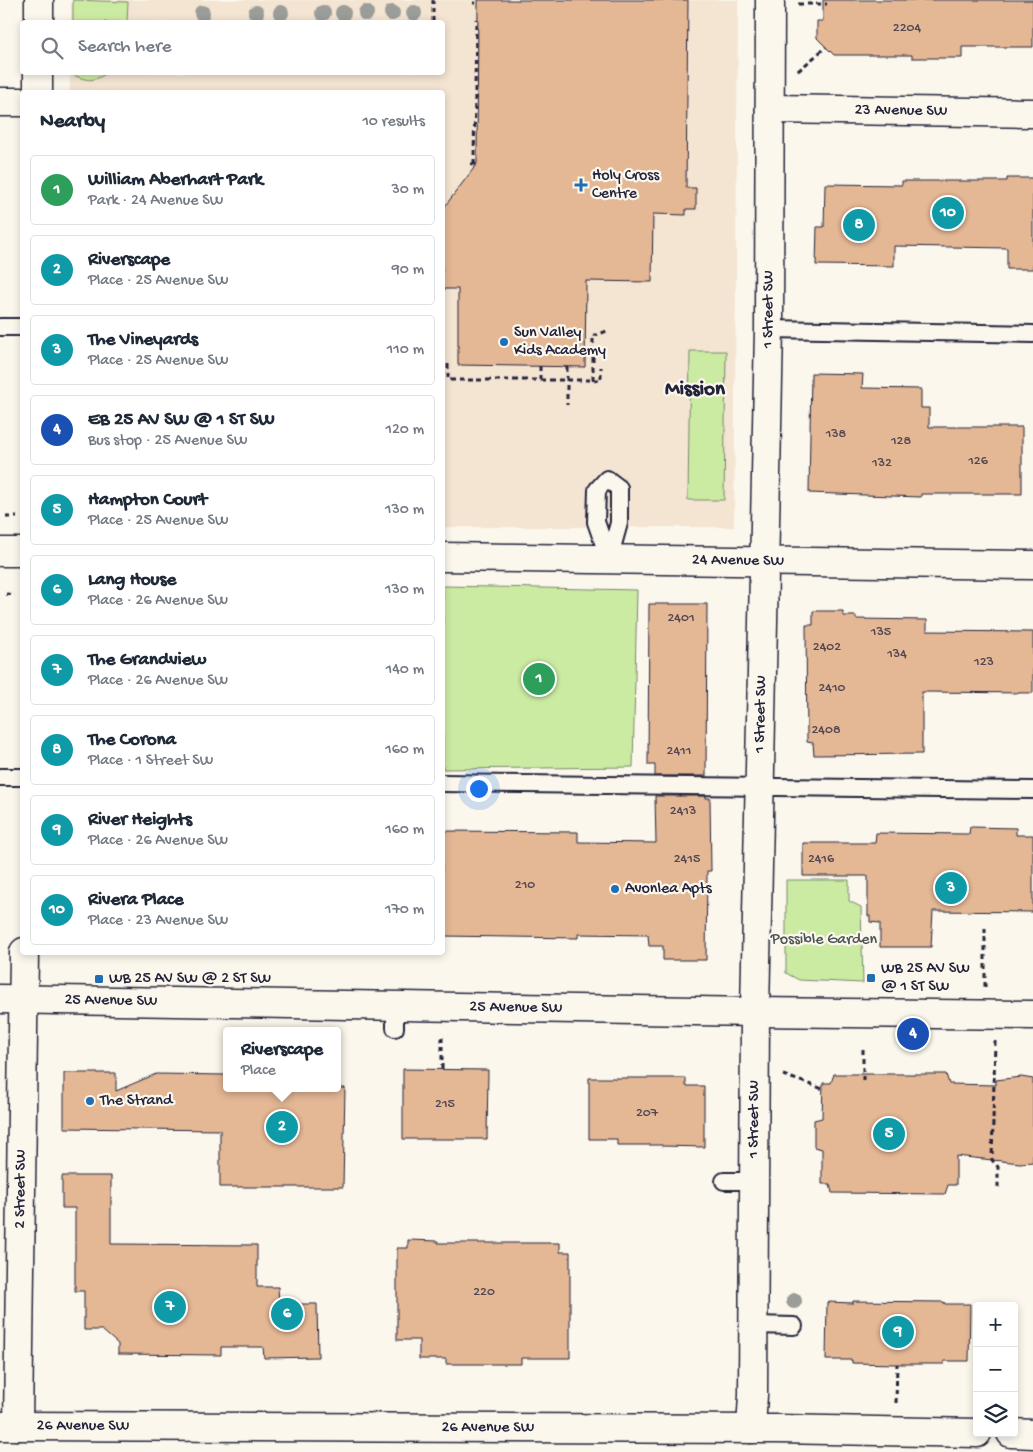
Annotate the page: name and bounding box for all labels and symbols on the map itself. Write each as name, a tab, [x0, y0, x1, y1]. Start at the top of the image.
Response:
house number: 2204	[893, 20, 922, 37]
street label: 23 Avenue SW	[854, 101, 948, 121]
place label: Holy Cross Centre	[592, 167, 660, 204]
marker: Holy Cross Centre	[574, 178, 588, 192]
pin: 10	[932, 194, 964, 232]
pin: 8	[843, 206, 875, 244]
street label: 1 Street SW	[759, 270, 779, 349]
place label: Sun Valley Kids Academy	[514, 324, 606, 361]
marker: Sun Valley Kids Academy	[498, 336, 510, 348]
district label: Mission	[665, 378, 726, 403]
house number: 138	[825, 426, 847, 443]
house number: 128	[890, 433, 911, 450]
house number: 126	[967, 453, 989, 470]
house number: 132	[871, 455, 892, 472]
street label: 24 Avenue SW	[692, 551, 785, 571]
house number: 2401	[667, 610, 695, 627]
house number: 135	[870, 624, 891, 641]
house number: 2402	[813, 639, 841, 656]
house number: 134	[886, 646, 907, 663]
house number: 123	[973, 654, 994, 671]
pin: 1	[523, 660, 555, 698]
street label: 1 Street SW	[751, 675, 771, 754]
house number: 2410	[818, 680, 846, 697]
house number: 2408	[811, 722, 841, 739]
house number: 2411	[667, 743, 691, 760]
your location	[466, 776, 492, 802]
house number: 2413	[670, 803, 696, 820]
house number: 2415	[674, 851, 700, 868]
house number: 2416	[808, 851, 835, 868]
pin: 3	[935, 869, 967, 907]
house number: 210	[515, 877, 535, 894]
place label: Avonlea Apts	[625, 880, 713, 899]
marker: Avonlea Apts	[609, 883, 621, 895]
park label: Possible Garden	[770, 931, 878, 950]
place label: WB 25 AV SW @ 1 ST SW	[881, 960, 970, 997]
place label: WB 25 AV SW @ 2 ST SW	[109, 970, 272, 989]
marker: WB 25 AV SW @ 1 ST SW	[865, 972, 877, 984]
marker: WB 25 AV SW @ 2 ST SW	[93, 973, 105, 985]
street label: 25 Avenue SW	[64, 991, 158, 1011]
street label: 25 Avenue SW	[469, 998, 563, 1018]
pin: 4	[897, 1015, 929, 1053]
street label: 1 Street SW	[745, 1080, 764, 1159]
place label: The Strand	[99, 1092, 174, 1111]
marker: The Strand	[84, 1095, 96, 1107]
house number: 215	[435, 1096, 455, 1113]
house number: 207	[636, 1105, 659, 1122]
pin: 2	[266, 1108, 298, 1146]
pin: 5	[873, 1115, 905, 1153]
street label: 2 Street SW	[11, 1149, 31, 1229]
house number: 220	[473, 1284, 495, 1301]
pin: 7	[154, 1288, 186, 1326]
pin: 6	[271, 1295, 303, 1333]
pin: 9	[882, 1313, 914, 1351]
street label: 26 Avenue SW	[37, 1417, 130, 1436]
street label: 26 Avenue SW	[442, 1418, 535, 1438]

